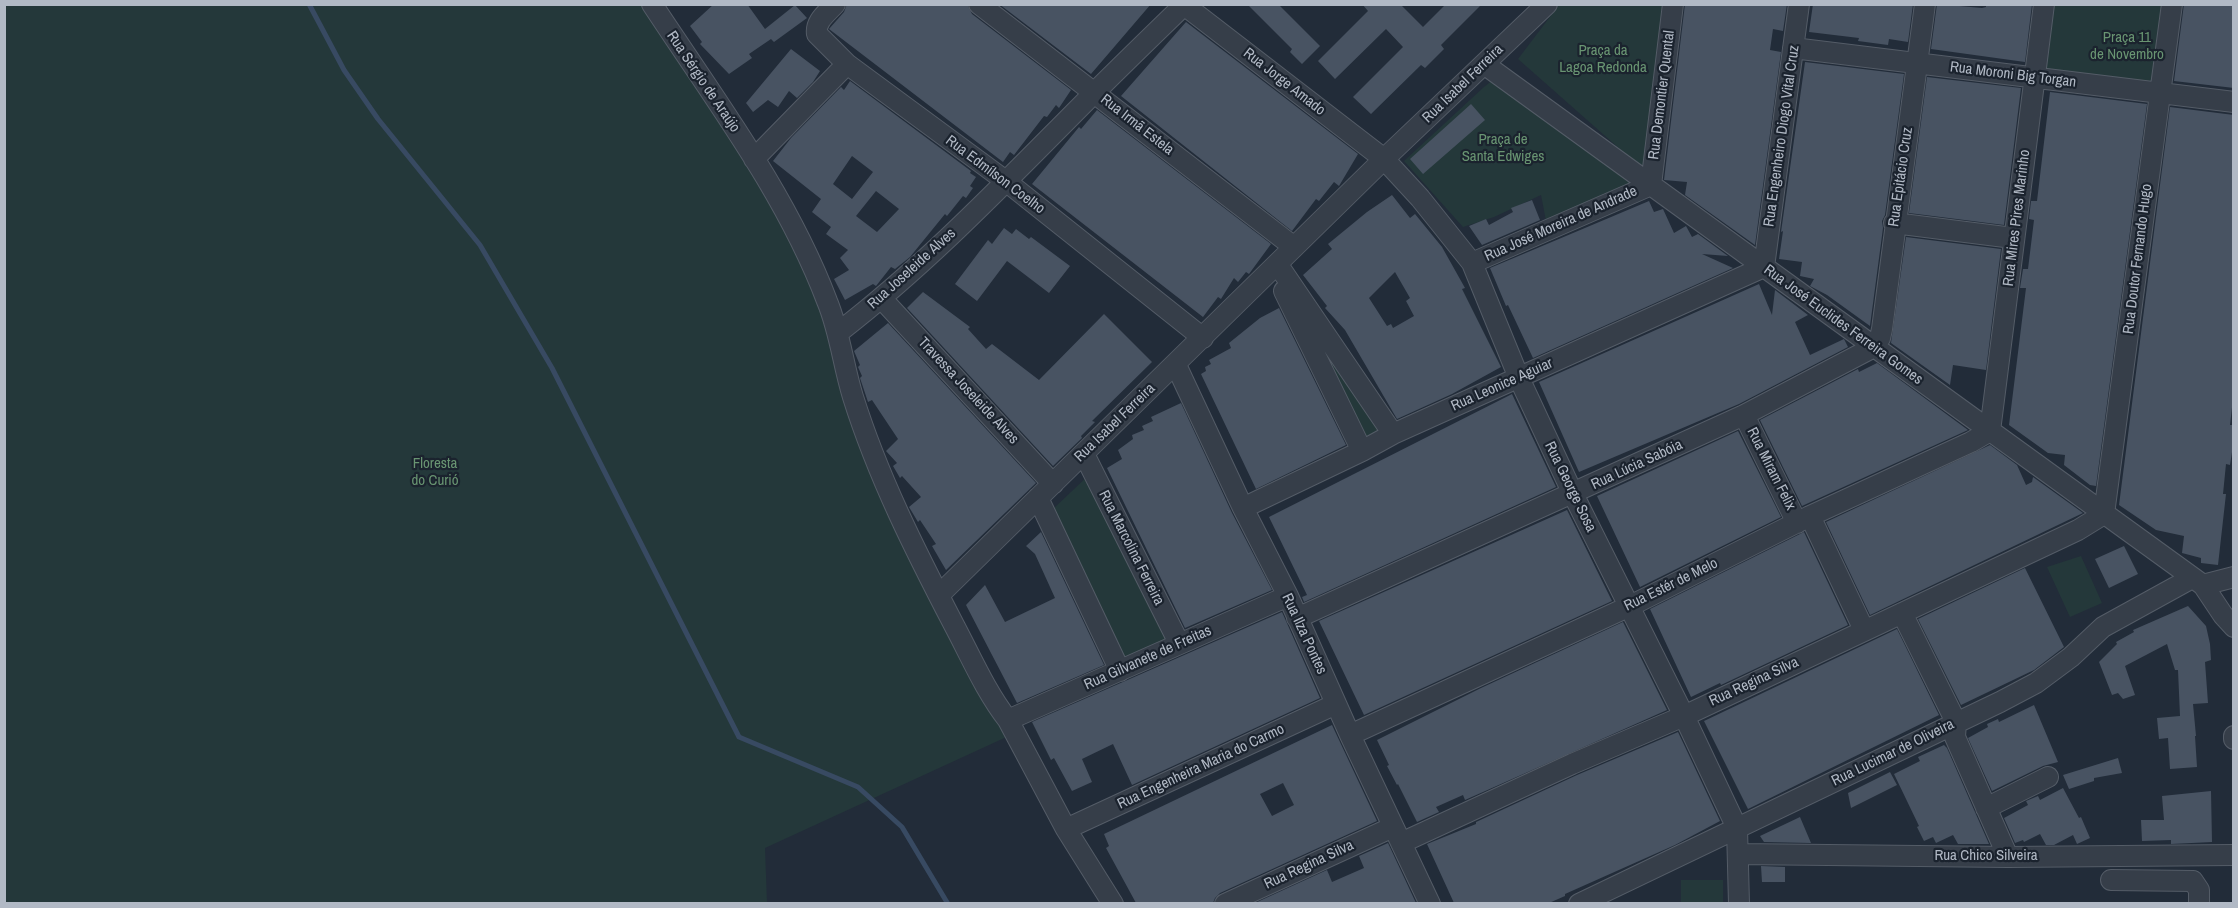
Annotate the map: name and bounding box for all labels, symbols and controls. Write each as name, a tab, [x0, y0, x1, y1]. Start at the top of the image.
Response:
street label: Rua Sérgio de Araújo	[662, 28, 744, 136]
street label: Rua Demontier Quental	[1645, 29, 1679, 161]
park label: Praça 11 de Novembro	[2090, 29, 2164, 64]
street label: Rua Isabel Ferreira	[1419, 41, 1507, 127]
park label: Praça da Lagoa Redonda	[1559, 42, 1647, 77]
street label: Rua Jorge Amado	[1239, 44, 1329, 120]
street label: Rua Engenheiro Diogo Vital Cruz	[1760, 44, 1804, 228]
street label: Rua Moroni Big Torgan	[1949, 58, 2077, 92]
street label: Rua Irmã Estela	[1097, 91, 1177, 159]
street label: Rua Epitácio Cruz	[1885, 126, 1917, 228]
park label: Praça de Santa Edwiges	[1462, 131, 1544, 166]
street label: Rua Edmílson Coelho	[942, 132, 1048, 218]
street label: Rua Mires Pires Marinho	[2000, 149, 2034, 287]
street label: Rua José Moreira de Andrade	[1482, 182, 1640, 266]
street label: Rua Doutor Fernando Hugo	[2120, 183, 2156, 335]
street label: Rua Joseleide Alves	[864, 225, 960, 313]
street label: Rua José Euclides Ferreira Gomes	[1760, 261, 1926, 389]
street label: Travessa Joseleide Alves	[914, 334, 1022, 448]
street label: Rua Leonice Aguiar	[1448, 355, 1556, 415]
street label: Rua Isabel Ferreira	[1071, 380, 1159, 466]
street label: Rua Miram Felix	[1742, 425, 1800, 513]
street label: Rua Lúcia Sabóia	[1589, 436, 1685, 494]
street label: Rua George Sosa	[1540, 439, 1600, 535]
park label: Floresta do Curió	[411, 455, 459, 490]
street label: Rua Marcolina Ferreira	[1094, 488, 1168, 608]
street label: Rua Estér de Melo	[1621, 555, 1721, 615]
street label: Rua Ilza Pontes	[1277, 591, 1331, 677]
street label: Rua Gilvanete de Freitas	[1082, 622, 1214, 694]
street label: Rua Regina Silva	[1707, 653, 1801, 711]
street label: Rua Lucimar de Oliveira	[1829, 716, 1957, 790]
street label: Rua Engenheira Maria do Carmo	[1115, 720, 1287, 814]
street label: Rua Regina Silva	[1262, 836, 1356, 894]
street label: Rua Chico Silveira	[1934, 847, 2038, 865]

